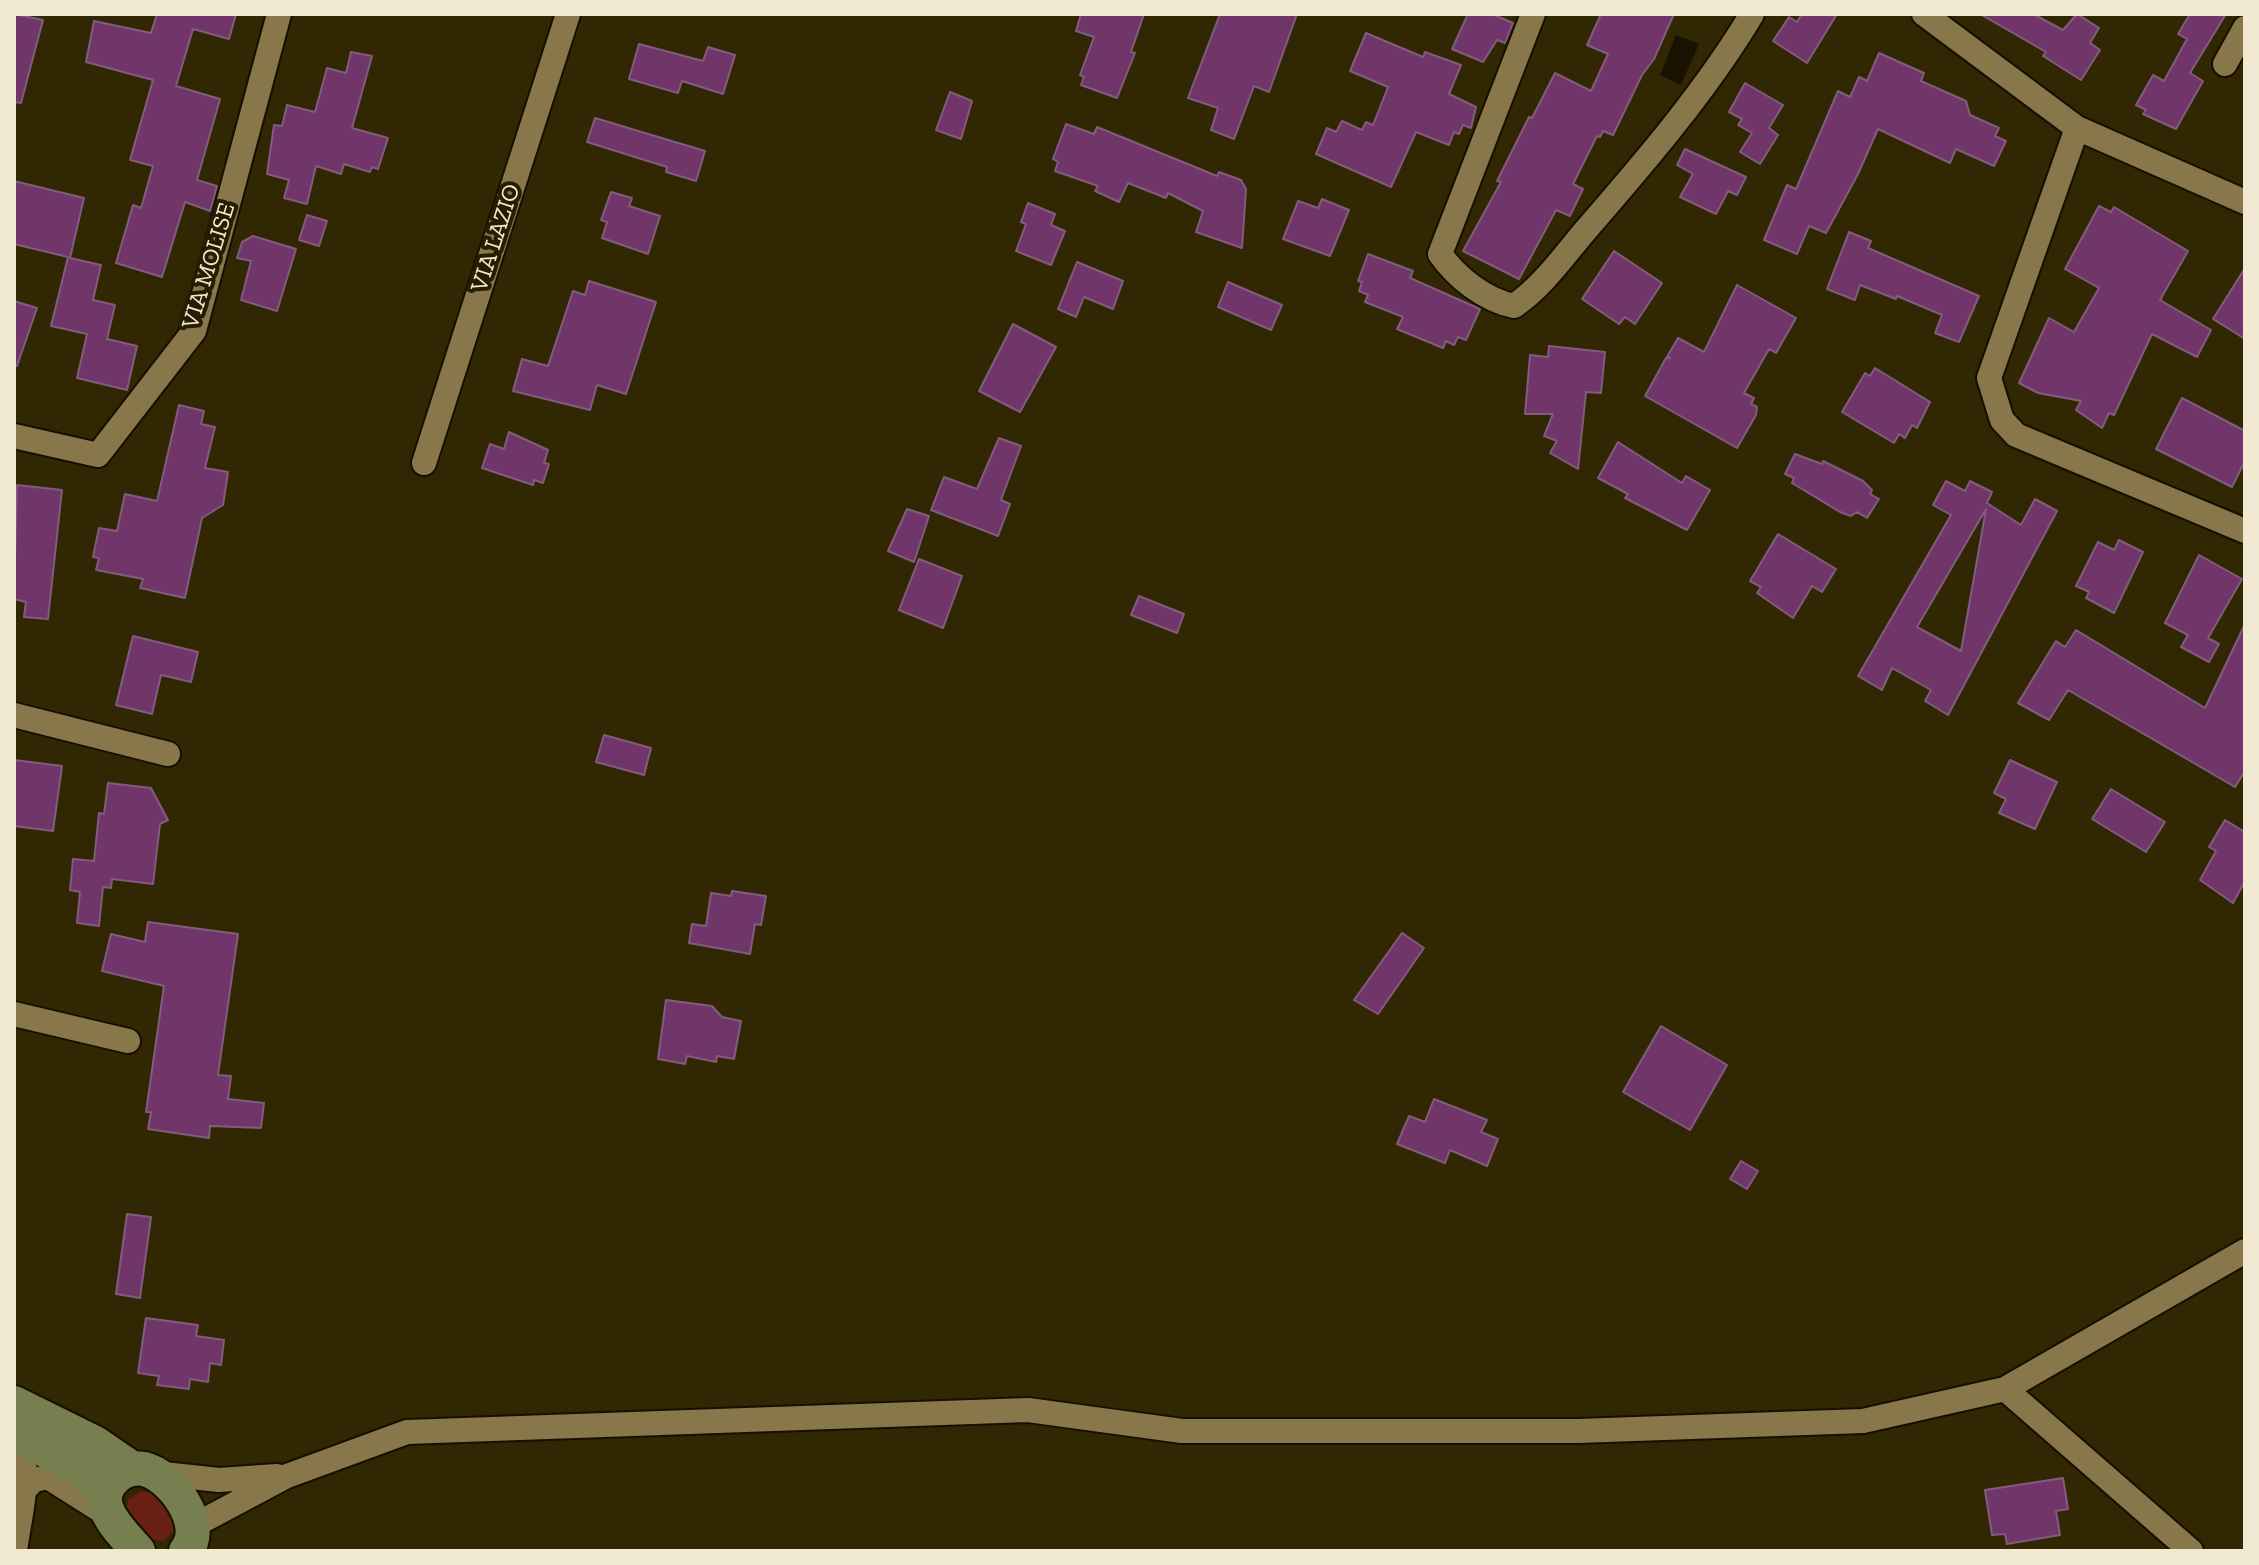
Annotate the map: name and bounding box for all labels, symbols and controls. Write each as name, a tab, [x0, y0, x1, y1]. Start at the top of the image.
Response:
street label: VIA LAZIO	[465, 180, 527, 296]
street label: VIA MOLISE	[176, 200, 242, 332]

